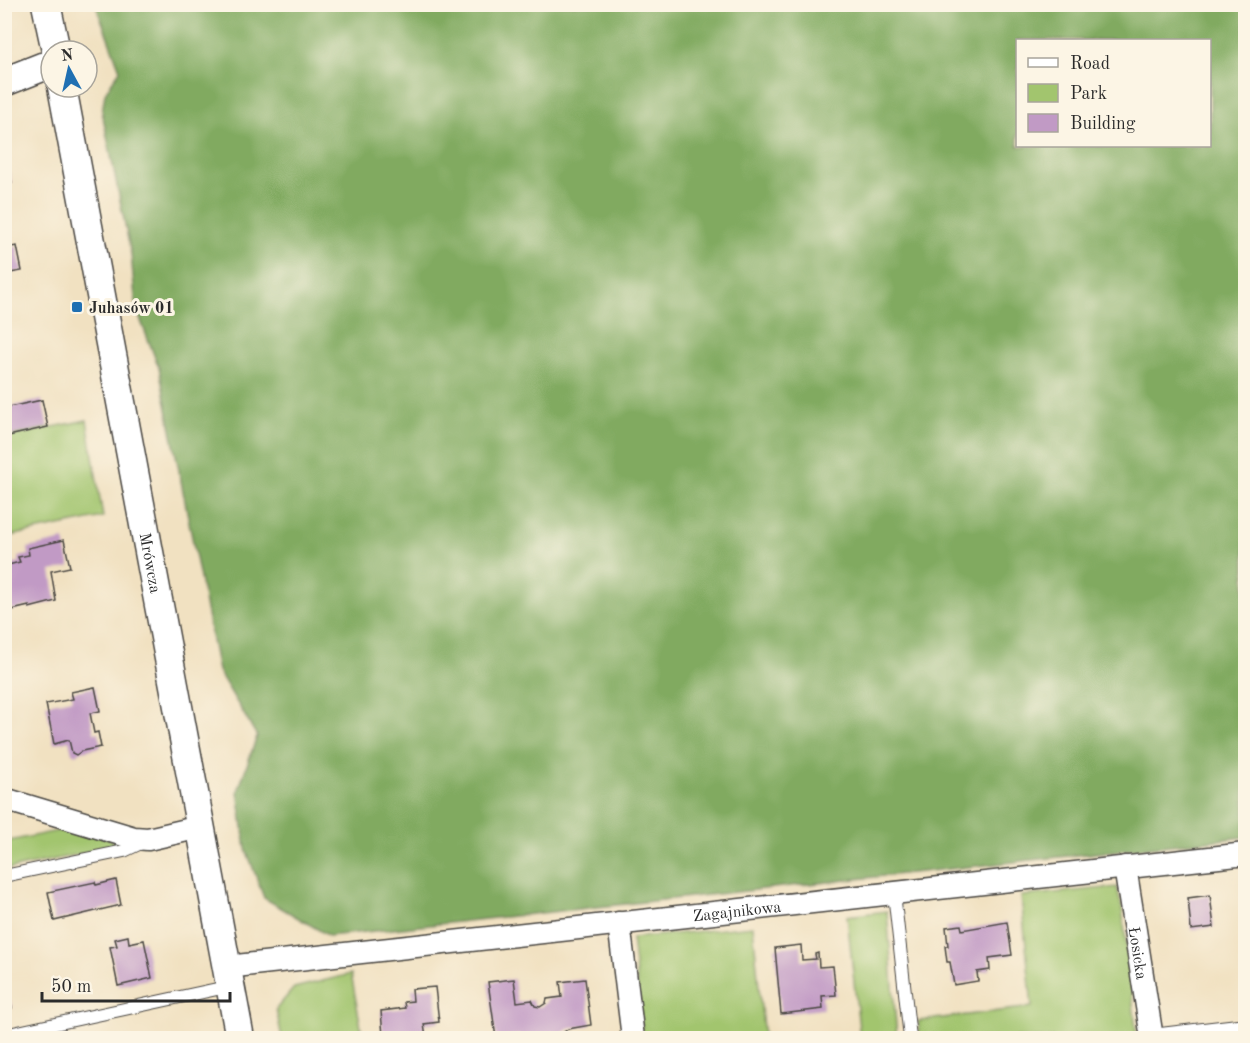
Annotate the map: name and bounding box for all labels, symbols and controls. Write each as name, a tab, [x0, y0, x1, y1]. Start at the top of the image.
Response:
north arrow	[39, 39, 99, 99]
legend	[1016, 39, 1211, 147]
text: N	[60, 47, 75, 65]
text: Road	[1070, 55, 1110, 73]
text: Park	[1070, 85, 1107, 103]
text: Building	[1070, 115, 1136, 133]
marker: Juhasów 01	[70, 300, 84, 314]
place label: Juhasów 01	[89, 301, 174, 317]
street label: Mrówcza	[136, 532, 163, 595]
street label: Zagajnikowa	[692, 900, 782, 925]
street label: Łosicka	[1125, 926, 1149, 981]
scale bar	[42, 965, 230, 1003]
text: 50 m	[51, 978, 91, 996]

